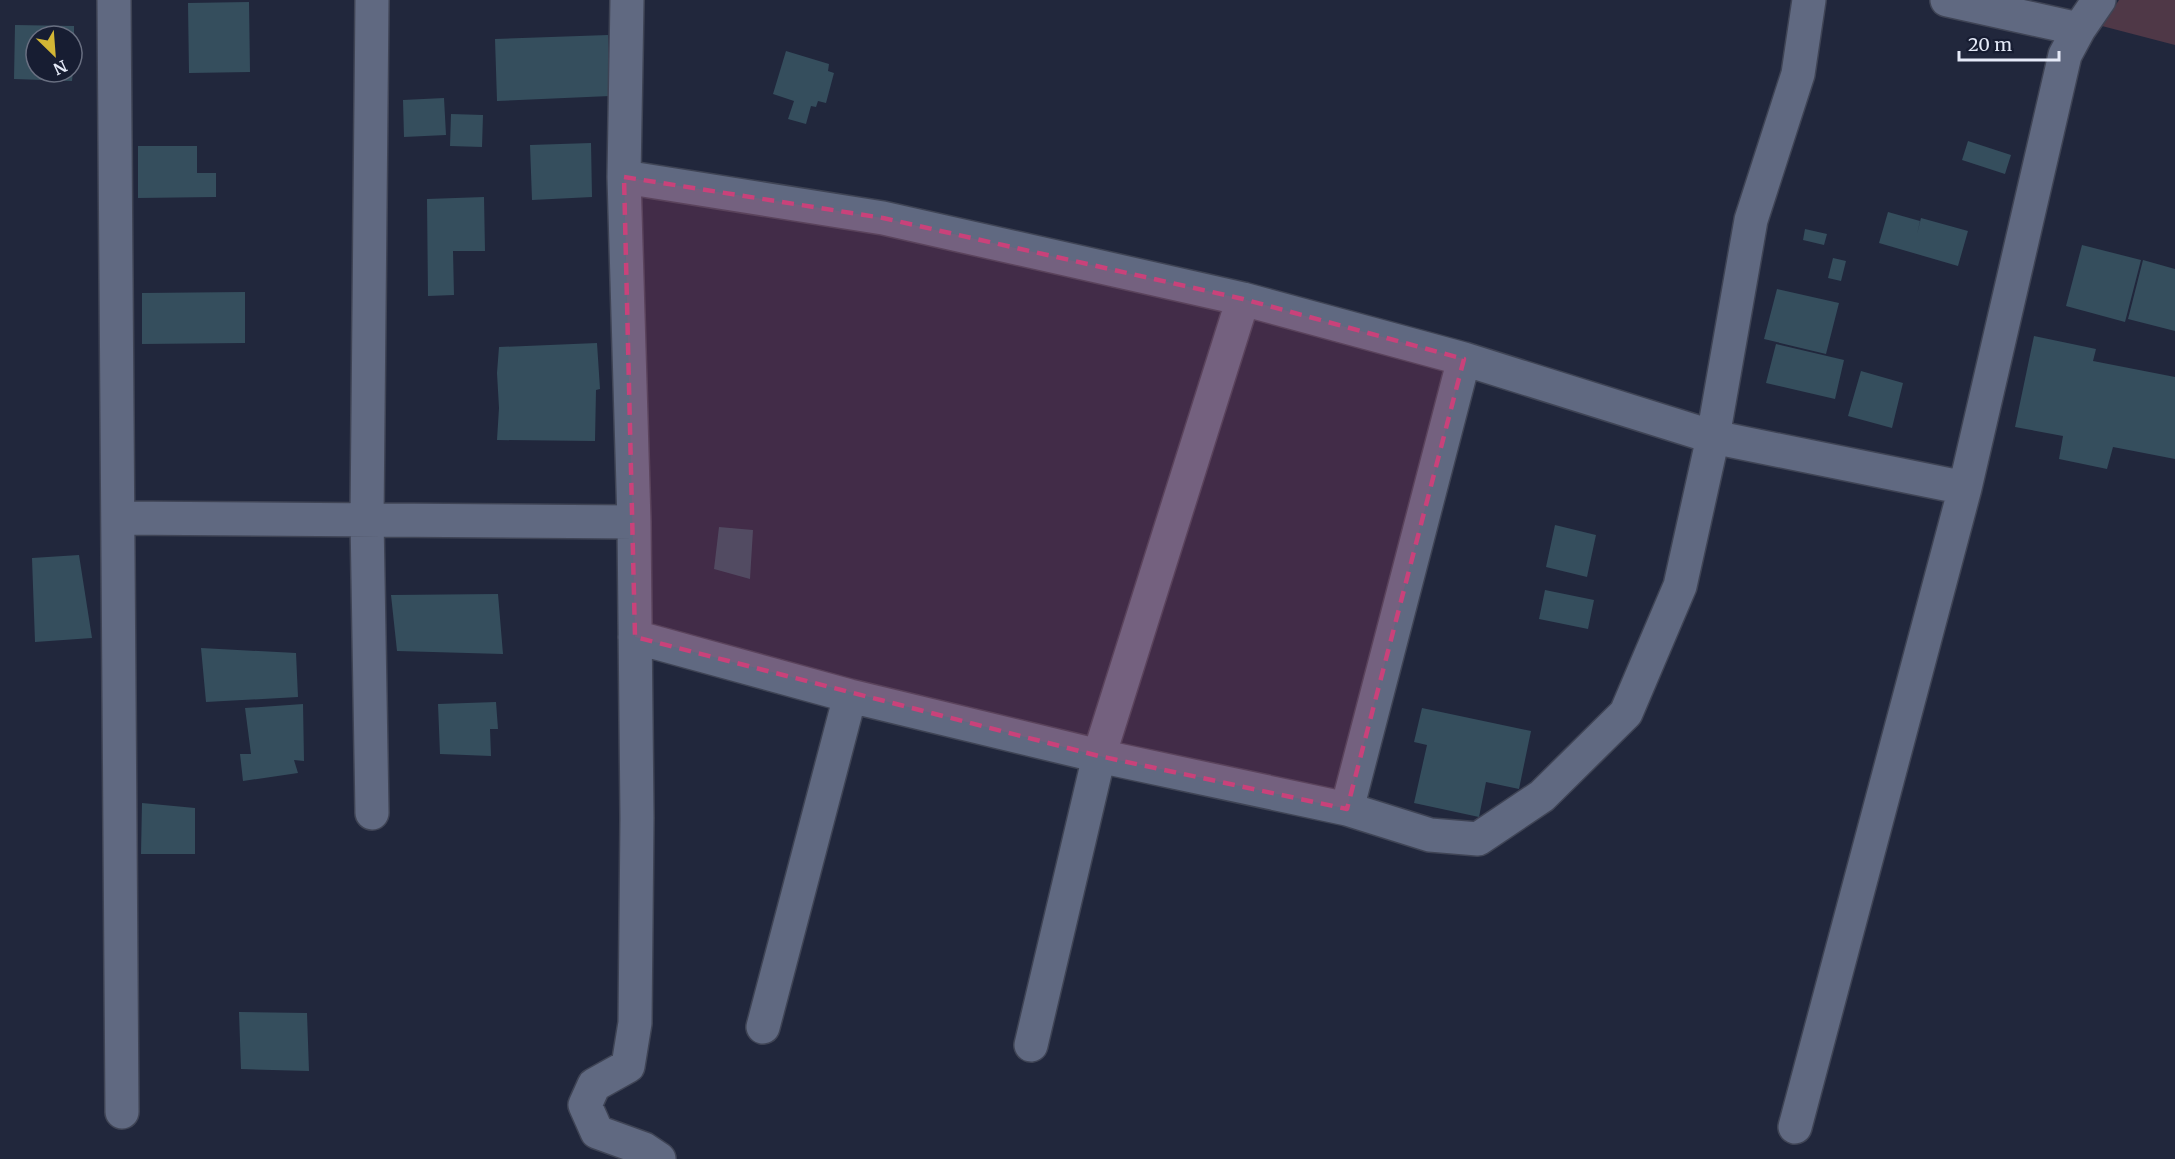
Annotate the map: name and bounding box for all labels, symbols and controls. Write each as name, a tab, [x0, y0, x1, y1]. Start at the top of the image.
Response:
north arrow	[24, 24, 84, 84]
scale bar	[1959, 24, 2060, 62]
text: 20 m	[1968, 33, 2012, 56]
text: N	[50, 56, 70, 79]

